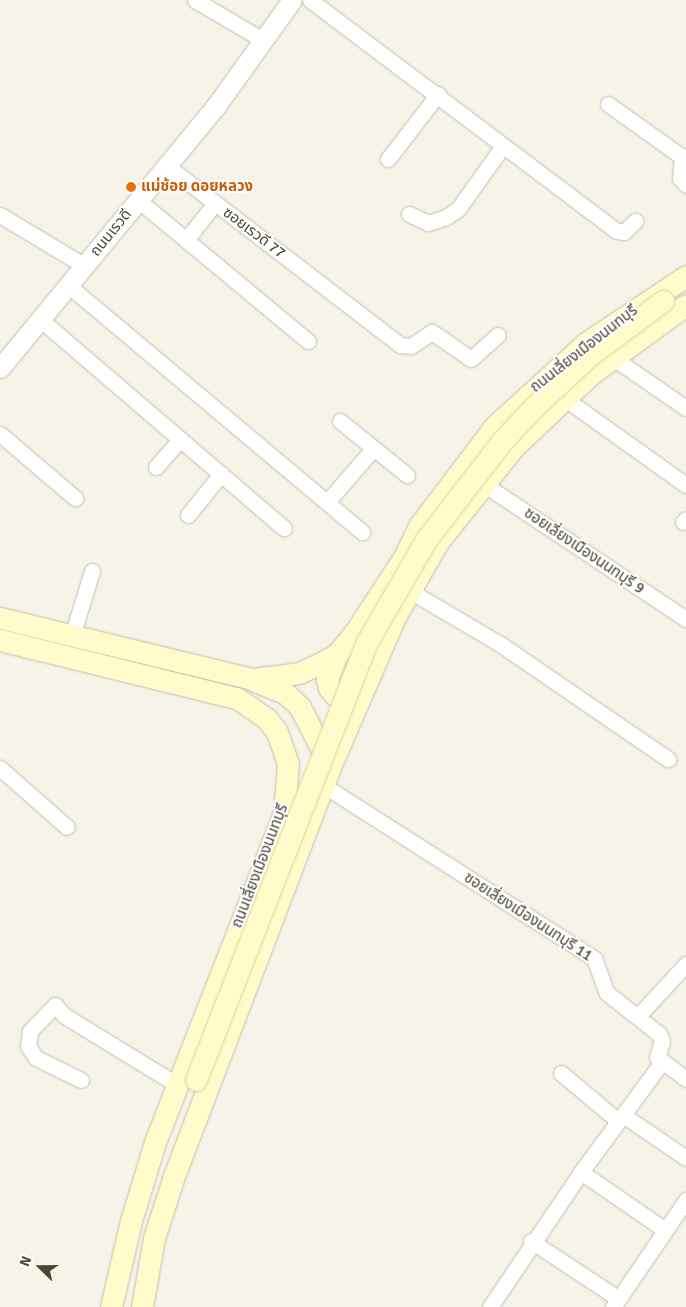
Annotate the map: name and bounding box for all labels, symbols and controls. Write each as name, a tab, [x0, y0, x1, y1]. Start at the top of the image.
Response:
place label: แม่ช้อย ดอยหลวง	[141, 178, 253, 196]
marker: แม่ช้อย ดอยหลวง	[125, 181, 137, 193]
street label: ซอยเรวดี 77	[219, 204, 289, 262]
street label: ถนนเรวดี	[86, 206, 136, 260]
street label: ถนนเลี่ยงเมืองนนทบุรี	[527, 301, 641, 397]
street label: ซอยเลี่ยงเมืองนนทบุรี 9	[520, 504, 648, 598]
street label: ถนนเลี่ยงเมืองนนทบุรี	[228, 801, 292, 931]
street label: ซอยเลี่ยงเมืองนนทบุรี 11	[460, 869, 596, 965]
north arrow	[15, 1242, 65, 1292]
text: N	[16, 1253, 35, 1269]

